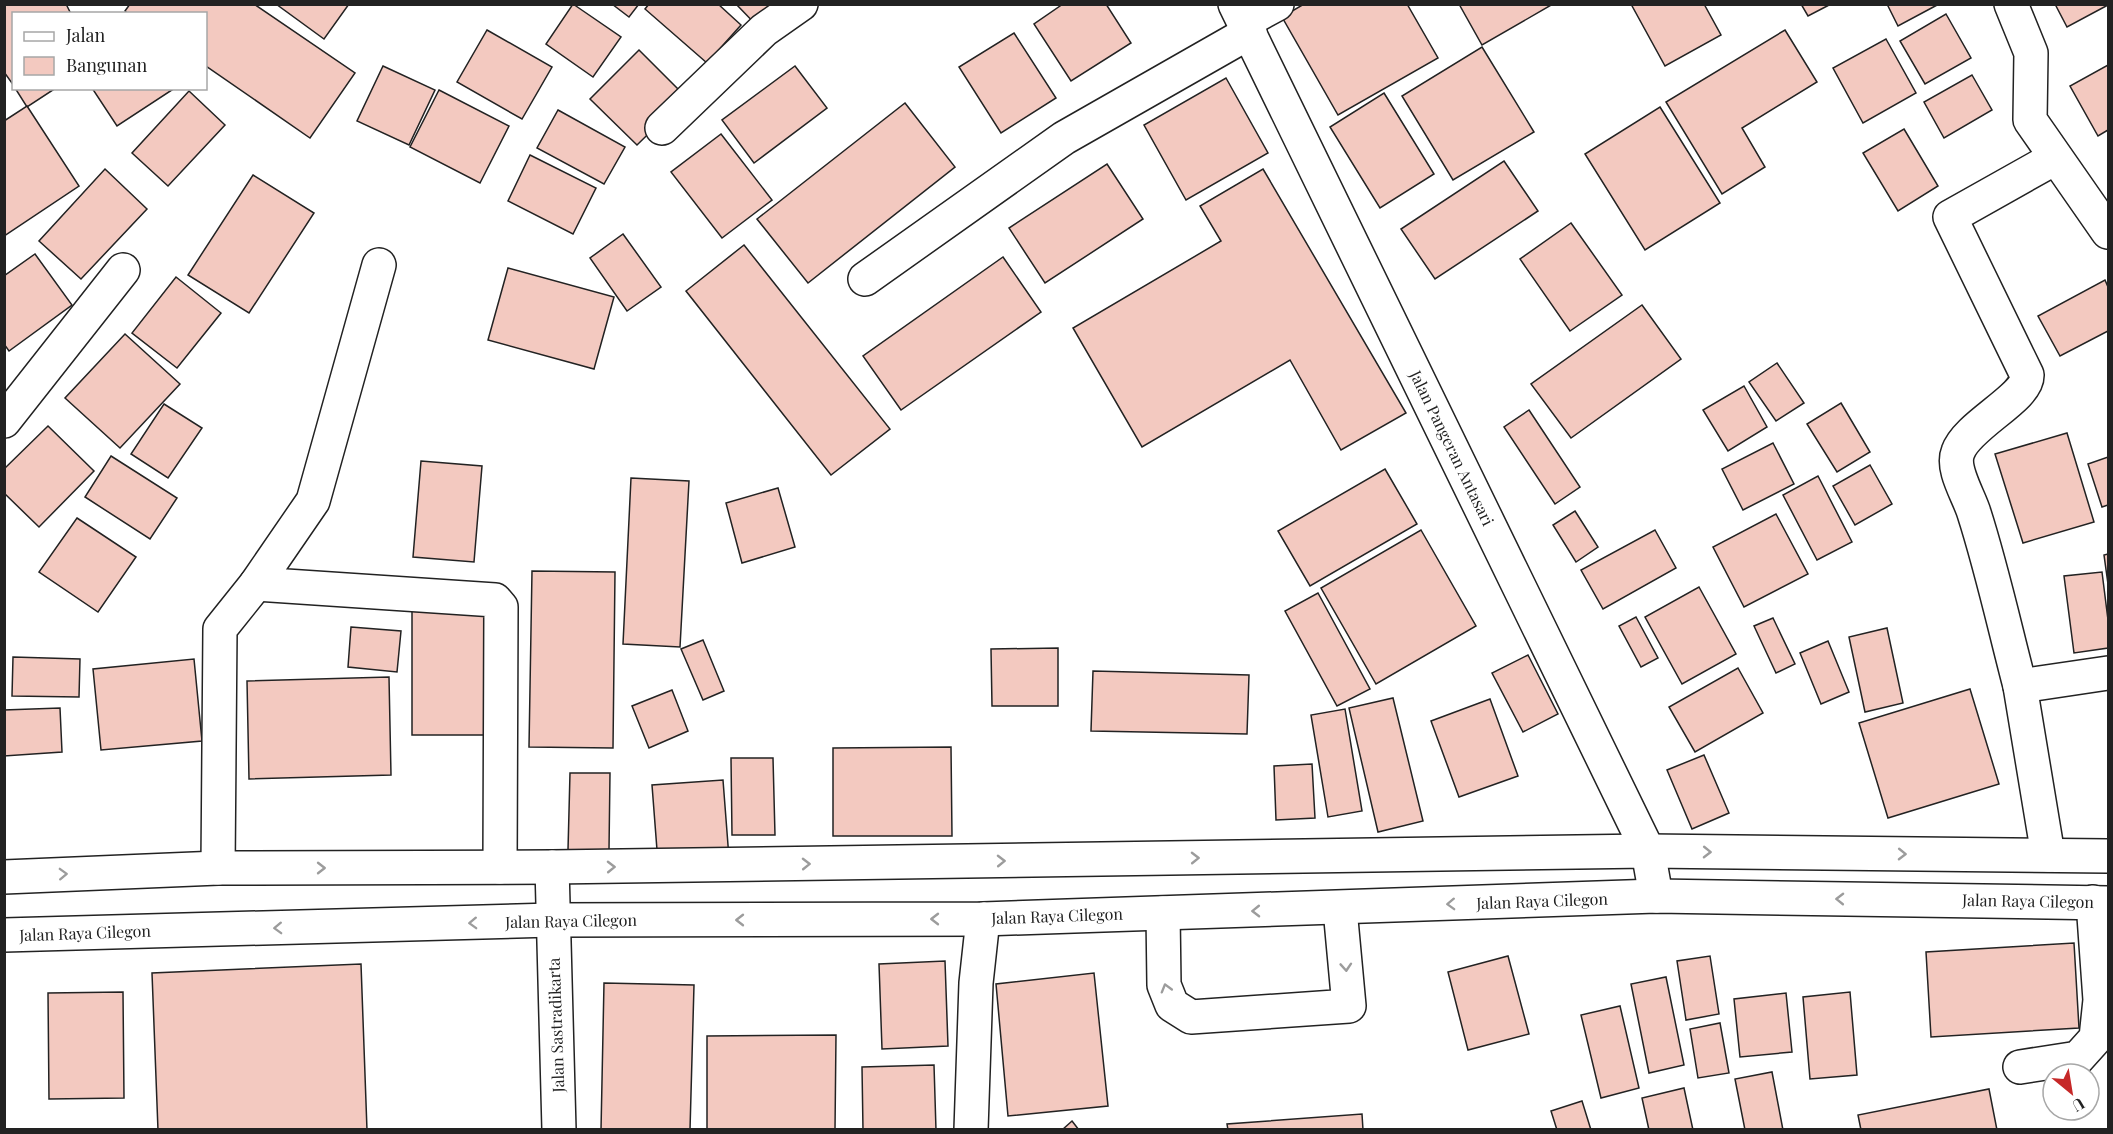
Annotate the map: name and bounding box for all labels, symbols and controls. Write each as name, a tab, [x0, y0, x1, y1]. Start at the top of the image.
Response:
legend	[12, 12, 207, 90]
text: Jalan	[65, 23, 106, 47]
text: Bangunan	[66, 53, 147, 77]
street label: Jalan Pangeran Antasari	[1405, 366, 1499, 529]
one-way arrow	[1702, 845, 1711, 858]
one-way arrow	[1897, 847, 1906, 860]
one-way arrow	[1191, 852, 1200, 864]
one-way arrow	[996, 855, 1005, 867]
one-way arrow	[801, 857, 810, 870]
one-way arrow	[606, 860, 615, 873]
one-way arrow	[316, 862, 325, 874]
one-way arrow	[58, 868, 67, 881]
street label: Jalan Raya Cilegon	[1475, 888, 1609, 913]
street label: Jalan Raya Cilegon	[1961, 889, 2094, 912]
one-way arrow	[1836, 893, 1845, 905]
one-way arrow	[1447, 898, 1456, 911]
street label: Jalan Raya Cilegon	[990, 903, 1124, 928]
one-way arrow	[1252, 904, 1261, 917]
street label: Jalan Raya Cilegon	[504, 909, 637, 932]
one-way arrow	[931, 913, 940, 925]
one-way arrow	[736, 914, 745, 926]
one-way arrow	[468, 916, 477, 929]
street label: Jalan Raya Cilegon	[18, 920, 152, 945]
one-way arrow	[273, 921, 282, 934]
street label: Jalan Sastradikarta	[543, 957, 568, 1094]
one-way arrow	[1339, 962, 1352, 971]
one-way arrow	[1161, 984, 1174, 994]
north arrow	[2041, 1062, 2101, 1122]
text: U	[2069, 1094, 2089, 1117]

